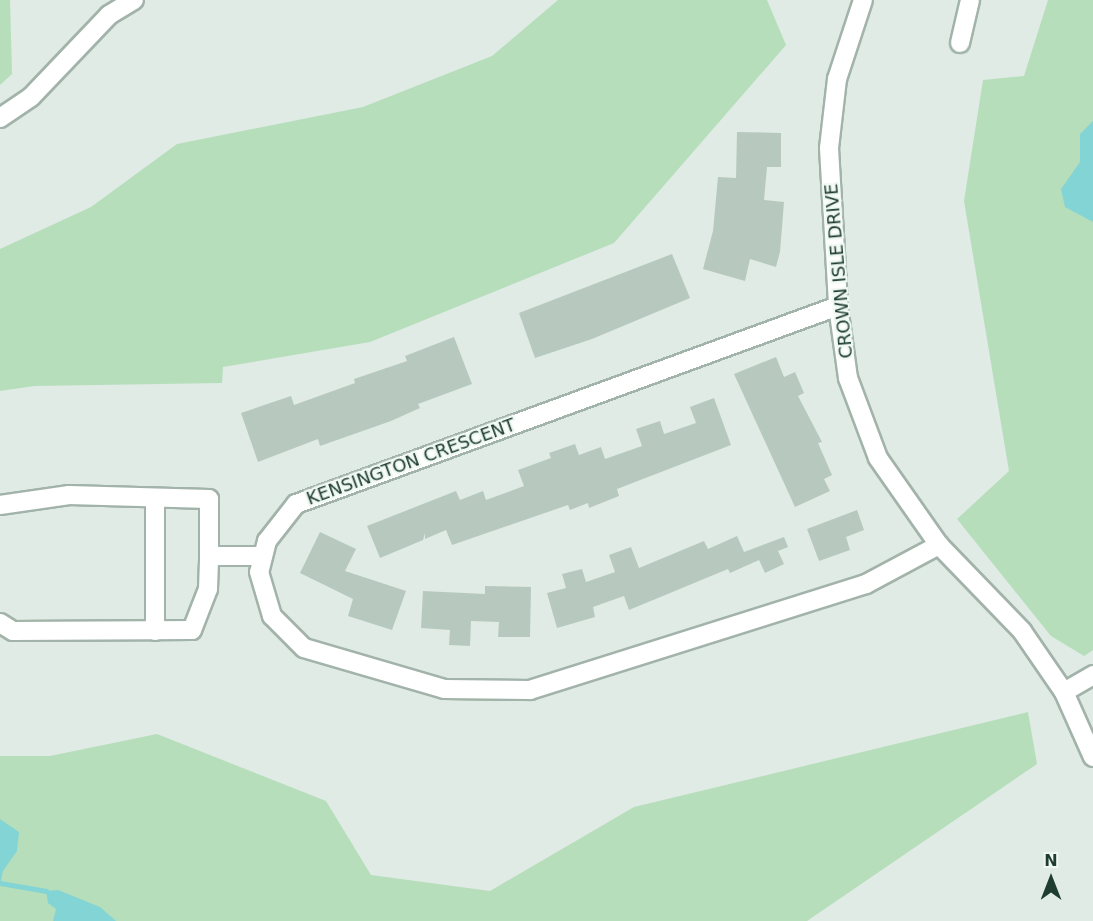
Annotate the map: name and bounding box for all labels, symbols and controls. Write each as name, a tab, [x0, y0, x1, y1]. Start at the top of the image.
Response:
street label: CROWN ISLE DRIVE	[821, 183, 857, 359]
street label: KENSINGTON CRESCENT	[304, 414, 518, 510]
north arrow	[1021, 849, 1081, 909]
text: N	[1044, 851, 1058, 870]

